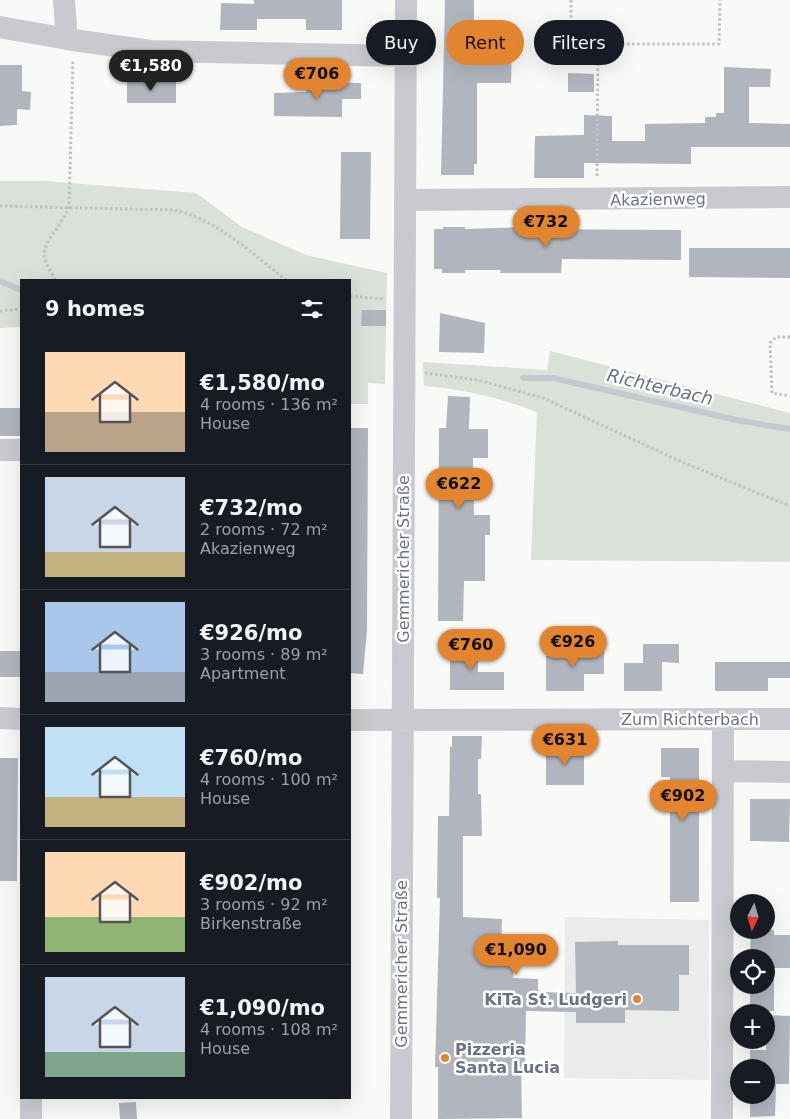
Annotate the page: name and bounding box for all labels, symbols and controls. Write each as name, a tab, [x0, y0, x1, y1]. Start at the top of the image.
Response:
chip: Buy	[366, 20, 436, 65]
chip: Rent	[446, 20, 524, 65]
chip: Filters	[534, 20, 624, 65]
pin: €1,580	[110, 49, 192, 92]
text: €1,580	[120, 56, 182, 75]
pin: €706	[287, 58, 347, 100]
text: €706	[295, 64, 339, 83]
street label: Akazienweg	[610, 189, 706, 210]
pin: €732	[516, 206, 576, 248]
text: €732	[524, 212, 568, 231]
icon: filters	[298, 295, 326, 323]
text: 9 homes	[45, 297, 145, 321]
water label: Richterbach	[605, 364, 715, 409]
text: €1,580/mo	[200, 371, 325, 395]
icon: home	[85, 372, 145, 432]
text: 4 rooms · 136 m²	[200, 395, 338, 414]
text: House	[200, 414, 250, 433]
pin: €622	[429, 468, 489, 510]
text: €622	[437, 474, 481, 493]
street label: Gemmericher Straße	[394, 475, 413, 643]
text: €732/mo	[200, 496, 302, 520]
icon: home	[85, 497, 145, 557]
text: 2 rooms · 72 m²	[200, 520, 328, 539]
text: Akazienweg	[200, 539, 296, 558]
text: €926/mo	[200, 621, 302, 645]
icon: home	[85, 622, 145, 682]
pin: €926	[543, 626, 603, 668]
pin: €760	[441, 628, 501, 671]
text: €926	[551, 632, 595, 651]
text: €760	[449, 635, 493, 654]
text: 3 rooms · 89 m²	[200, 645, 328, 664]
text: Apartment	[200, 664, 286, 683]
street label: Zum Richterbach	[621, 710, 759, 729]
pin: €631	[535, 724, 595, 766]
text: €631	[543, 730, 587, 749]
text: €760/mo	[200, 746, 302, 770]
icon: home	[85, 747, 145, 807]
text: 4 rooms · 100 m²	[200, 770, 338, 789]
pin: €902	[653, 780, 713, 822]
text: €902	[661, 786, 705, 805]
text: House	[200, 789, 250, 808]
text: €902/mo	[200, 871, 302, 895]
icon: home	[85, 872, 145, 932]
street label: Gemmericher Straße	[392, 880, 411, 1048]
north arrow	[730, 894, 775, 939]
map controls	[730, 894, 775, 1104]
text: 3 rooms · 92 m²	[200, 895, 328, 914]
text: Birkenstraße	[200, 914, 302, 933]
pin: €1,090	[475, 934, 557, 976]
text: €1,090	[485, 940, 547, 959]
button: locate	[730, 949, 775, 994]
place label: KiTa St. Ludgeri	[484, 990, 627, 1009]
marker: KiTa St. Ludgeri	[631, 993, 643, 1005]
text: €1,090/mo	[200, 996, 325, 1020]
icon: home	[85, 997, 145, 1057]
button: +	[730, 1004, 775, 1049]
text: 4 rooms · 108 m²	[200, 1020, 338, 1039]
text: House	[200, 1039, 250, 1058]
place label: Pizzeria Santa Lucia	[455, 1040, 560, 1077]
marker: Pizzeria Santa Lucia	[439, 1052, 451, 1064]
button: −	[730, 1059, 775, 1104]

